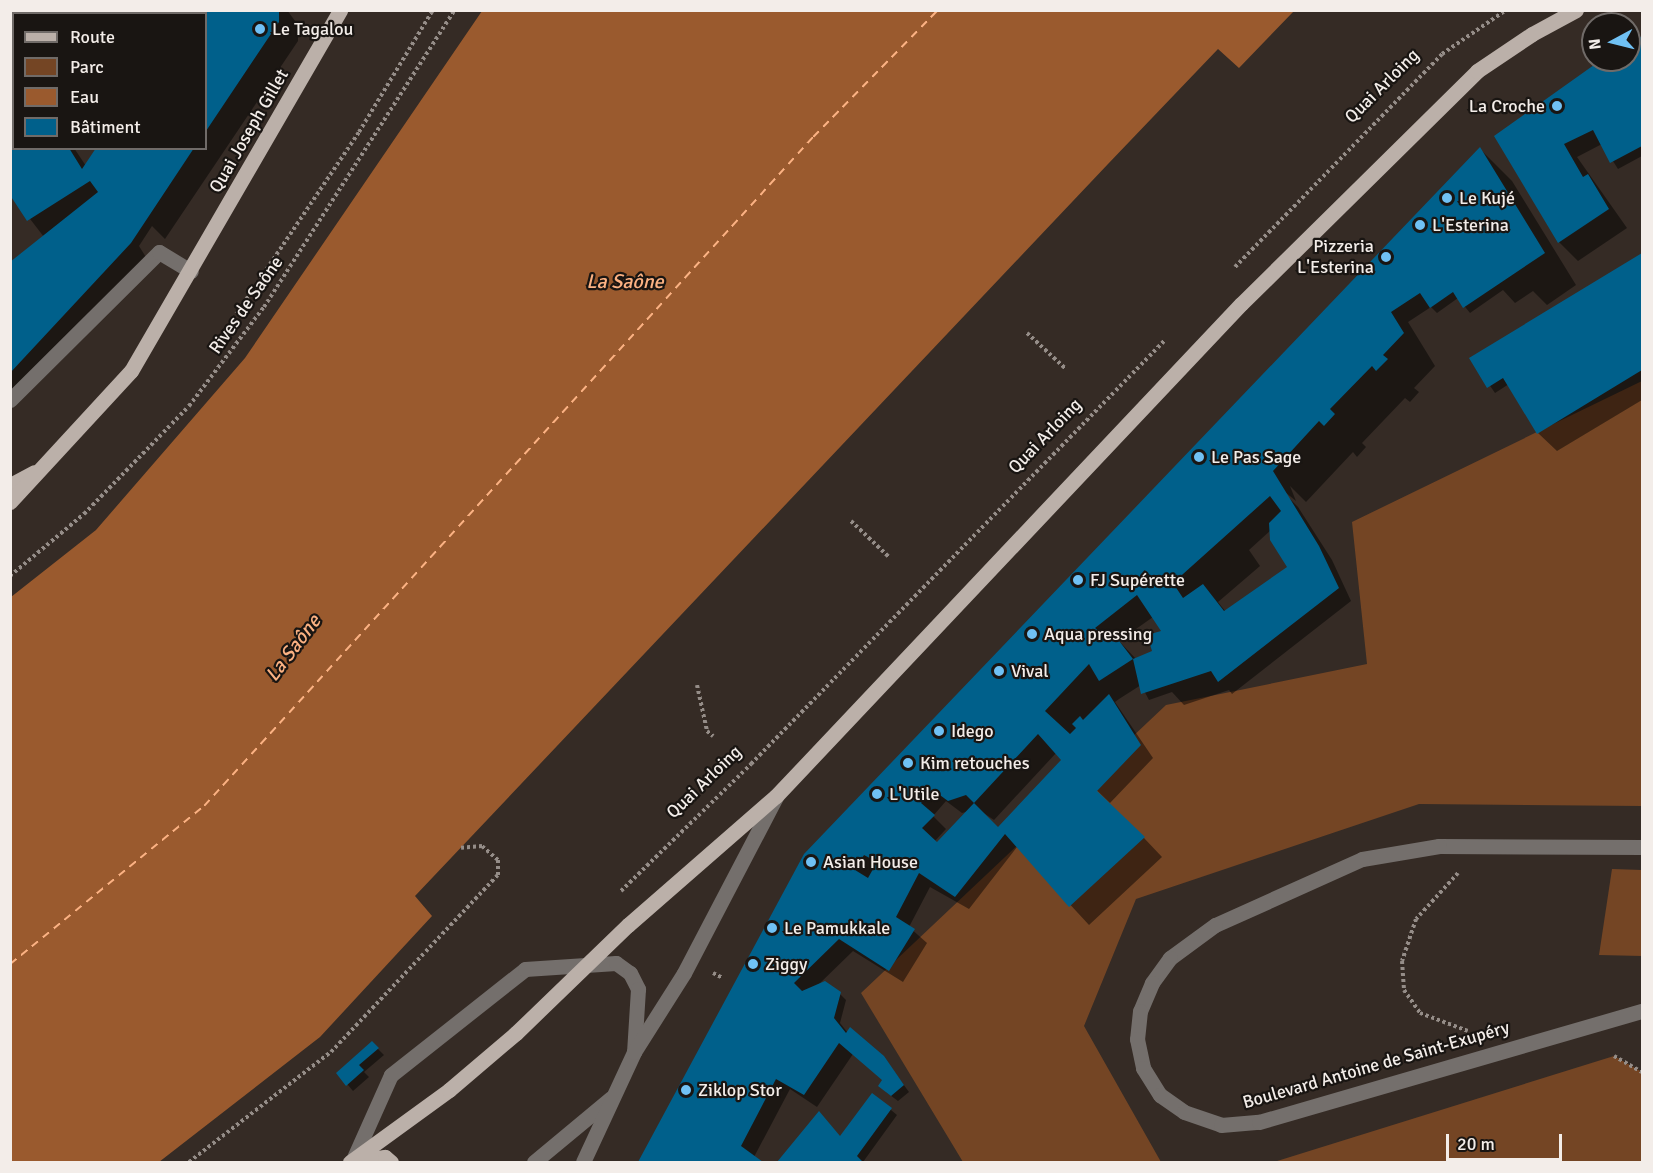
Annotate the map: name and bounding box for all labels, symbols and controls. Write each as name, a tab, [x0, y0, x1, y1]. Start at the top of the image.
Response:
legend	[12, 12, 207, 150]
north arrow	[1581, 12, 1641, 72]
place label: Le Tagalou	[272, 18, 353, 40]
marker: Le Tagalou	[253, 22, 267, 36]
text: Route	[70, 26, 115, 48]
text: N	[1585, 37, 1606, 51]
street label: Quai Arloing	[1340, 44, 1424, 128]
text: Parc	[70, 56, 104, 78]
street label: Quai Joseph Gillet	[205, 65, 293, 197]
text: Eau	[70, 86, 99, 108]
place label: La Croche	[1469, 95, 1545, 117]
marker: La Croche	[1550, 99, 1564, 113]
text: Bâtiment	[70, 116, 141, 138]
place label: Le Kujé	[1459, 187, 1515, 209]
marker: Le Kujé	[1440, 191, 1454, 205]
place label: L'Esterina	[1432, 214, 1509, 236]
marker: L'Esterina	[1413, 218, 1427, 232]
place label: Pizzeria L'Esterina	[1297, 236, 1374, 278]
marker: Pizzeria L'Esterina	[1379, 250, 1393, 264]
street label: Rives de Saône	[204, 252, 288, 358]
water label: La Saône	[586, 269, 664, 293]
street label: Quai Arloing	[1004, 394, 1086, 478]
place label: Le Pas Sage	[1211, 446, 1301, 468]
marker: Le Pas Sage	[1192, 450, 1206, 464]
place label: FJ Supérette	[1090, 569, 1185, 591]
marker: FJ Supérette	[1071, 573, 1085, 587]
water label: La Saône	[260, 610, 326, 686]
place label: Aqua pressing	[1044, 623, 1152, 645]
marker: Aqua pressing	[1025, 627, 1039, 641]
place label: Vival	[1011, 660, 1049, 682]
marker: Vival	[992, 664, 1006, 678]
place label: Idego	[951, 720, 994, 742]
marker: Idego	[932, 724, 946, 738]
street label: Quai Arloing	[662, 741, 746, 823]
place label: Kim retouches	[920, 752, 1030, 774]
marker: Kim retouches	[901, 756, 915, 770]
place label: L'Utile	[889, 783, 939, 805]
marker: L'Utile	[870, 787, 884, 801]
place label: Asian House	[823, 851, 918, 873]
marker: Asian House	[804, 855, 818, 869]
place label: Le Pamukkale	[784, 917, 890, 939]
marker: Le Pamukkale	[765, 921, 779, 935]
place label: Ziggy	[765, 953, 807, 975]
marker: Ziggy	[746, 957, 760, 971]
street label: Boulevard Antoine de Saint-Exupéry	[1240, 1017, 1512, 1113]
place label: Ziklop Stor	[698, 1079, 782, 1101]
marker: Ziklop Stor	[679, 1083, 693, 1097]
scale bar	[1449, 1122, 1564, 1160]
text: 20 m	[1457, 1133, 1495, 1155]

